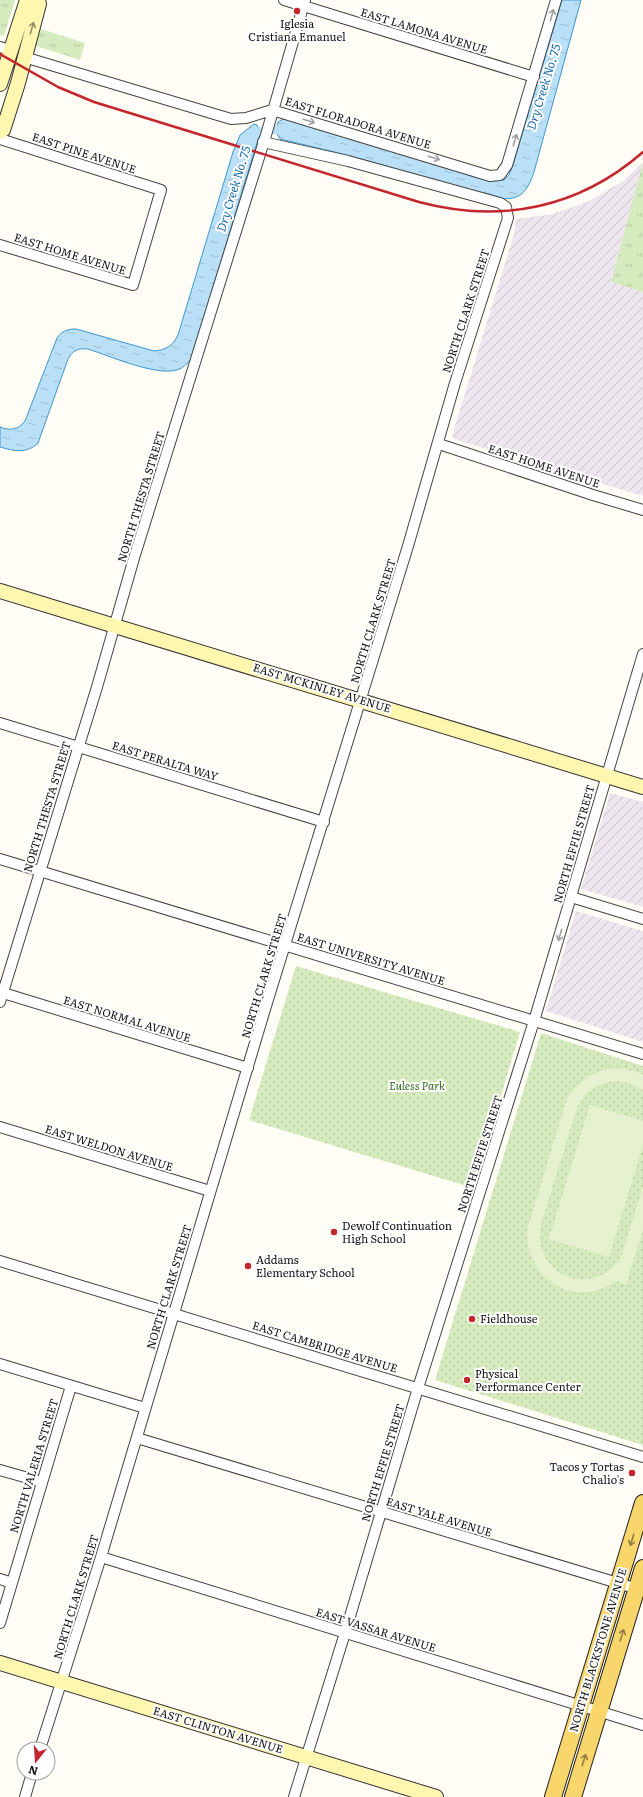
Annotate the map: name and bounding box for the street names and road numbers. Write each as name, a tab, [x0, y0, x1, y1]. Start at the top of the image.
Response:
street label: EAST LAMONA AVENUE	[359, 3, 490, 57]
street label: EAST FLORADORA AVENUE	[283, 92, 433, 152]
street label: EAST PINE AVENUE	[30, 128, 138, 176]
street label: EAST HOME AVENUE	[12, 228, 128, 278]
street label: NORTH CLARK STREET	[437, 247, 493, 375]
street label: NORTH THESTA STREET	[112, 429, 168, 564]
street label: EAST HOME AVENUE	[486, 439, 602, 491]
street label: NORTH CLARK STREET	[345, 556, 399, 685]
street label: EAST MCKINLEY AVENUE	[251, 658, 393, 716]
street label: EAST PERALTA WAY	[110, 736, 220, 784]
street label: NORTH THESTA STREET	[18, 739, 74, 874]
street label: NORTH EFFIE STREET	[548, 783, 598, 905]
street label: NORTH CLARK STREET	[236, 911, 290, 1040]
street label: EAST UNIVERSITY AVENUE	[295, 928, 447, 988]
street label: EAST NORMAL AVENUE	[62, 991, 193, 1045]
street label: NORTH EFFIE STREET	[453, 1093, 506, 1214]
street label: EAST WELDON AVENUE	[43, 1120, 175, 1174]
street label: NORTH CLARK STREET	[141, 1222, 195, 1351]
street label: EAST CAMBRIDGE AVENUE	[251, 1316, 400, 1376]
street label: NORTH VALERIA STREET	[5, 1396, 61, 1535]
street label: NORTH EFFIE STREET	[356, 1402, 408, 1524]
street label: EAST YALE AVENUE	[384, 1492, 494, 1540]
street label: NORTH CLARK STREET	[48, 1532, 102, 1661]
street label: NORTH BLACKSTONE AVENUE	[564, 1566, 630, 1734]
street label: EAST VASSAR AVENUE	[314, 1603, 438, 1655]
street label: EAST CLINTON AVENUE	[151, 1702, 285, 1756]

